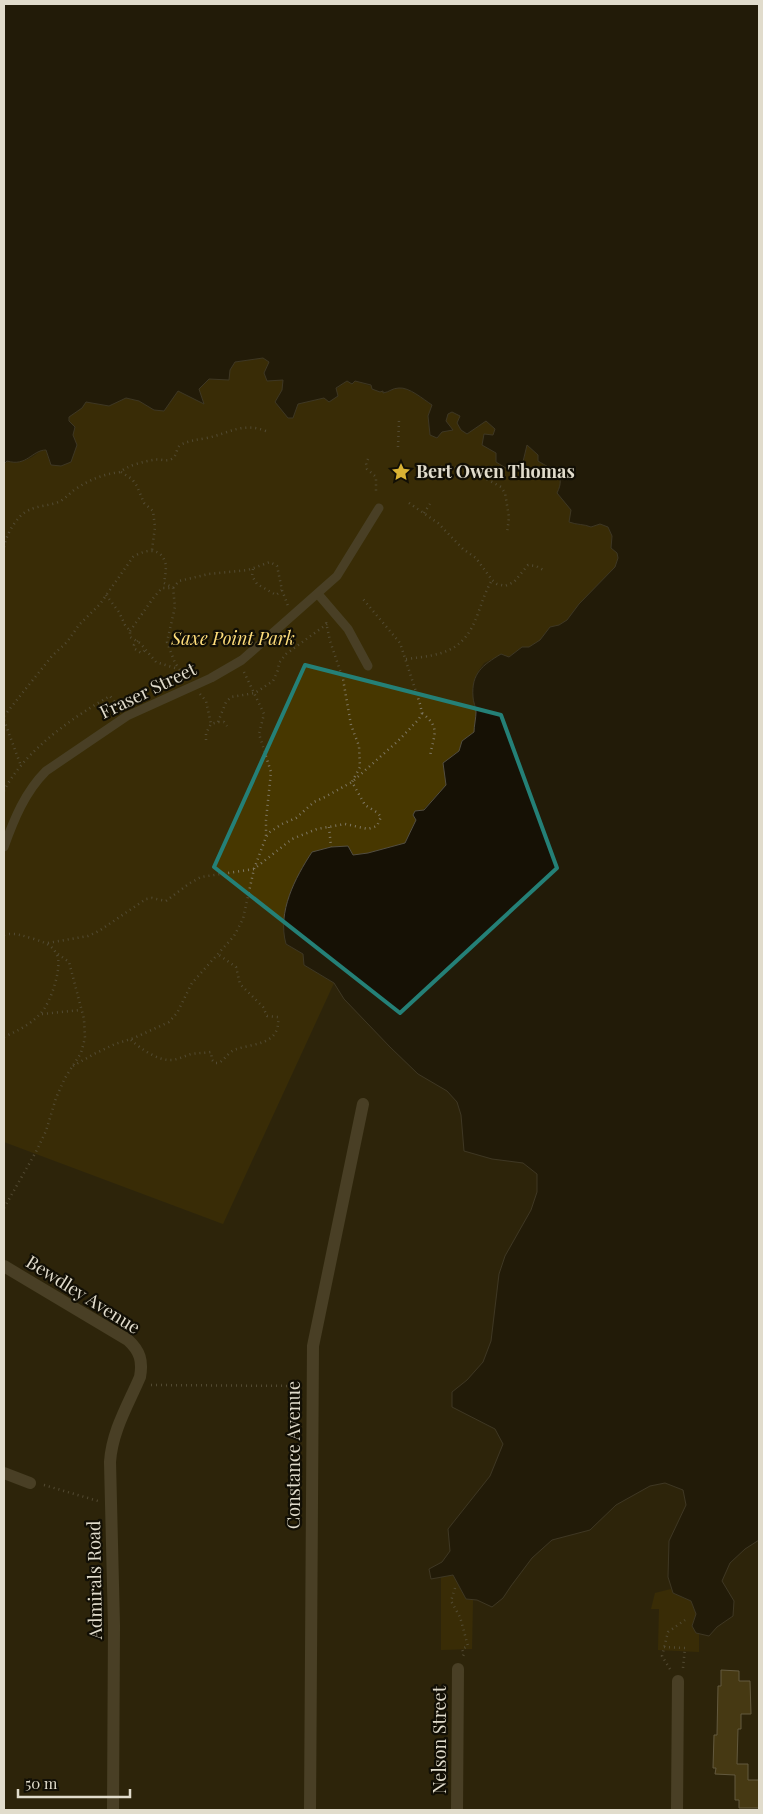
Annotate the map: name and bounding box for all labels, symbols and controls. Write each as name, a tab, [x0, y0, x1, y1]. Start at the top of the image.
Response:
place label: Bert Owen Thomas	[416, 459, 575, 483]
place icon: Bert Owen Thomas	[390, 461, 412, 483]
park label: Saxe Point Park	[170, 626, 295, 650]
street label: Fraser Street	[95, 656, 200, 724]
street label: Bewdley Avenue	[22, 1249, 145, 1339]
street label: Constance Avenue	[281, 1381, 305, 1529]
street label: Admirals Road	[81, 1520, 107, 1641]
street label: Nelson Street	[427, 1685, 451, 1794]
scale bar	[18, 1766, 130, 1798]
text: 50 m	[25, 1773, 58, 1793]

